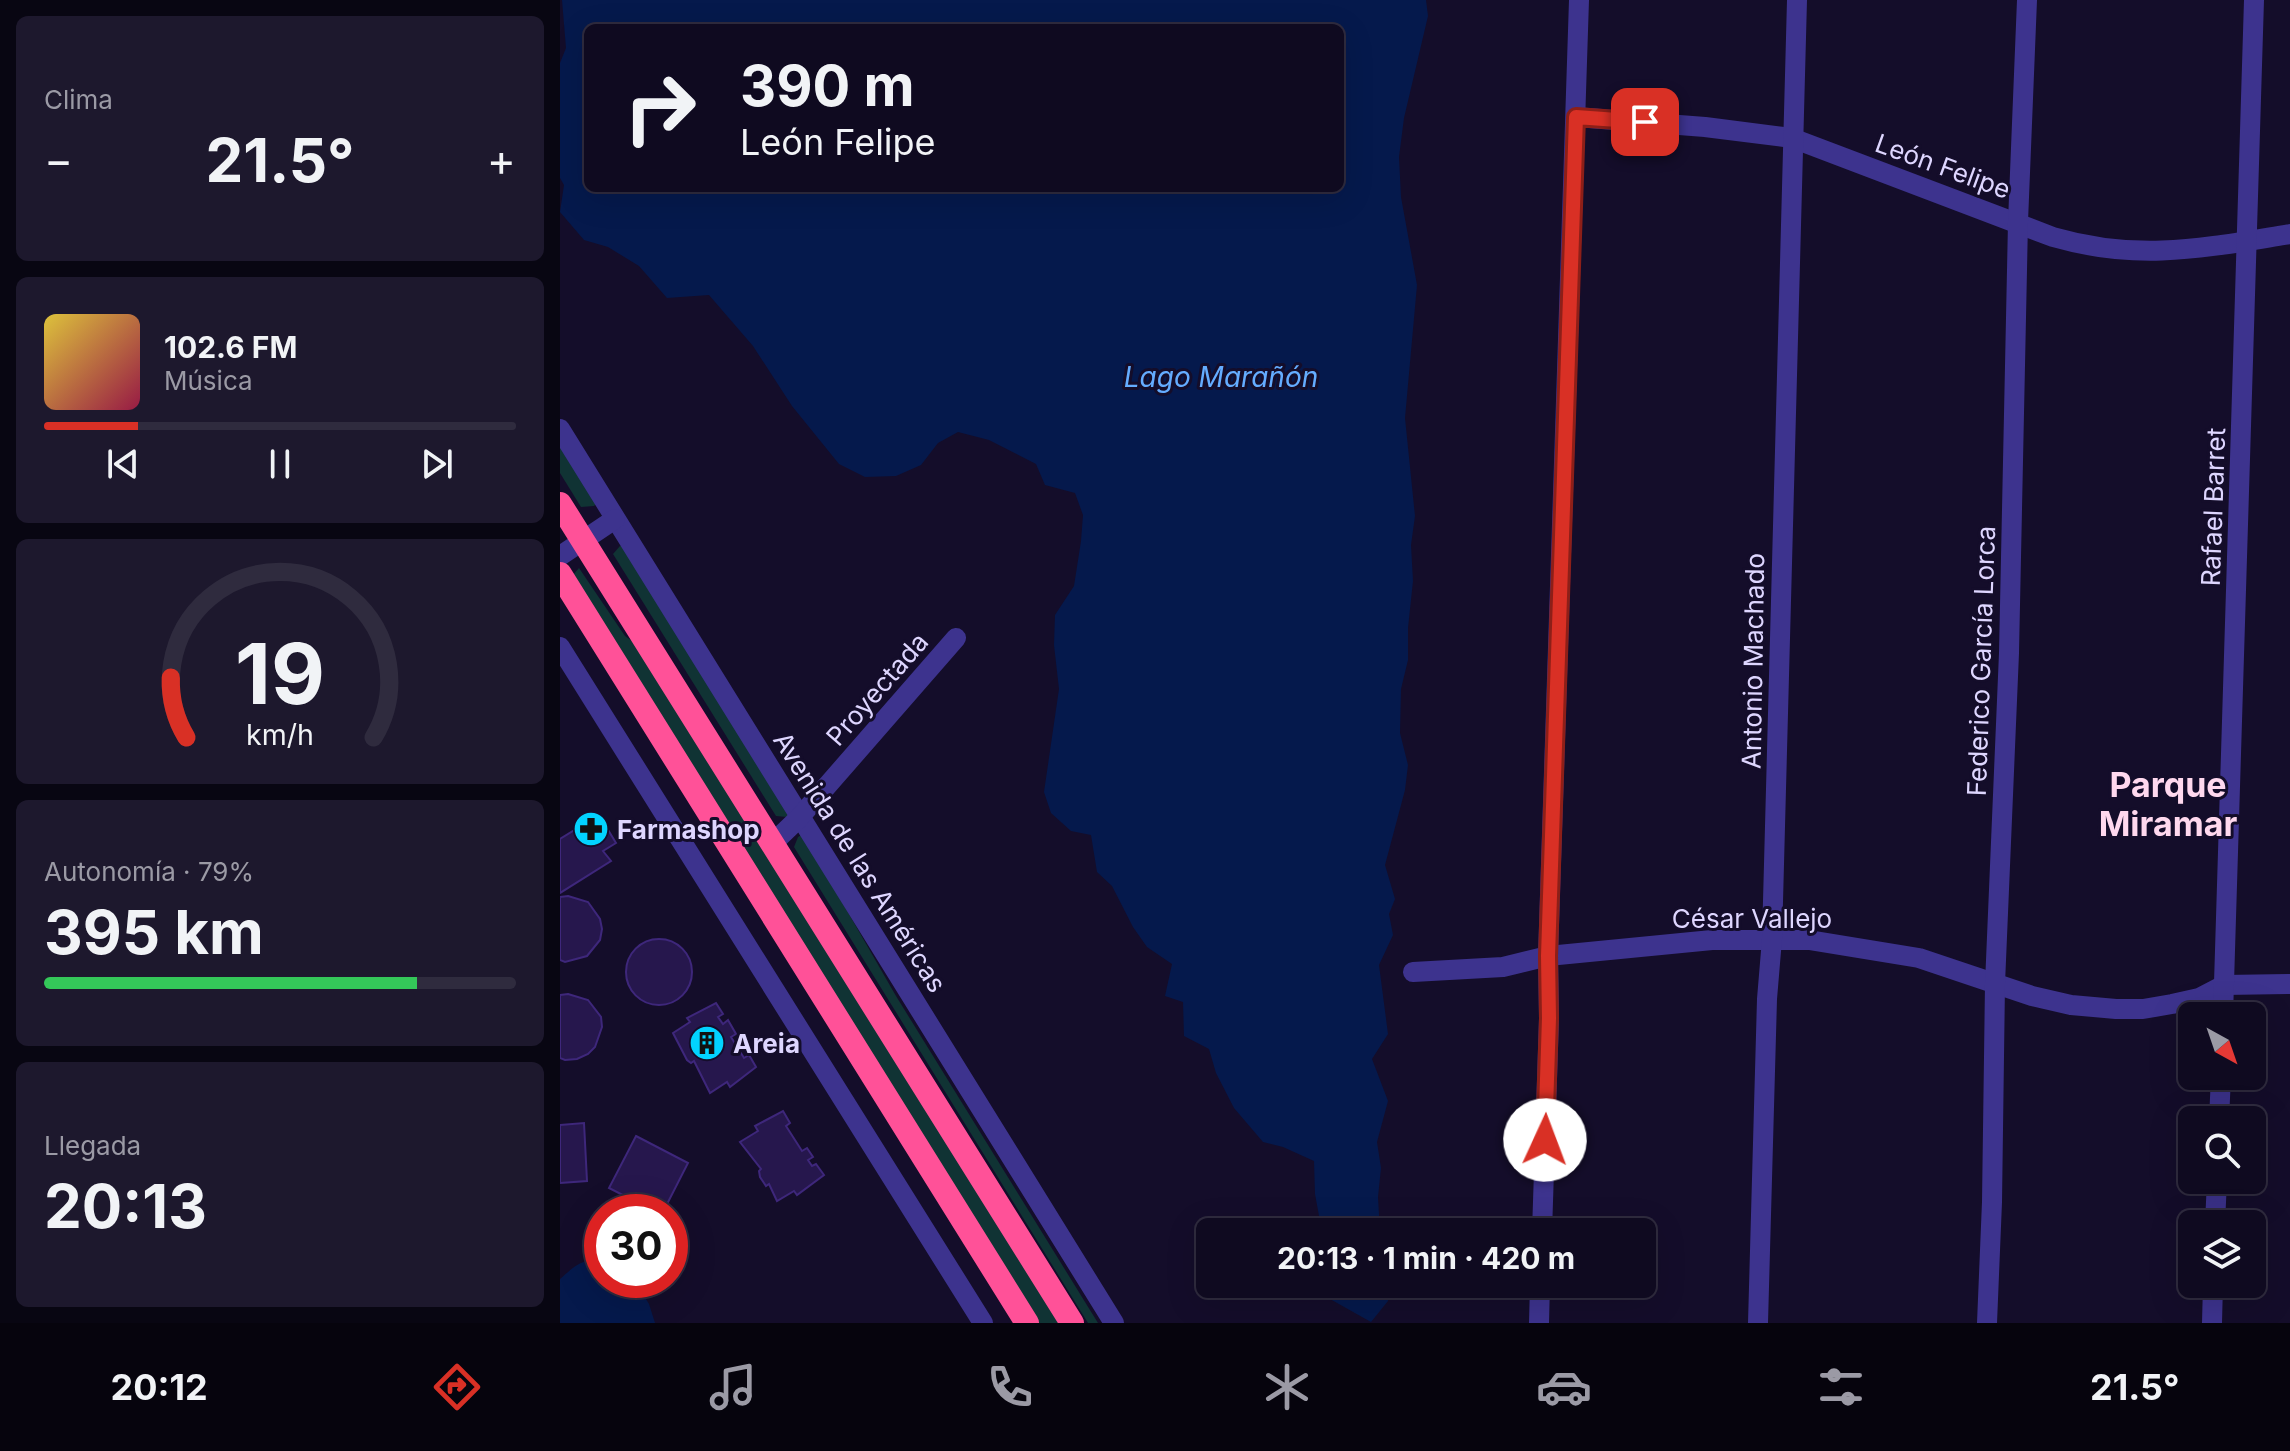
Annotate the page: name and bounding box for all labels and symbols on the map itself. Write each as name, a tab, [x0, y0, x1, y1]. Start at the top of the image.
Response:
pin	[1611, 88, 1679, 156]
street label: León Felipe	[1871, 127, 2015, 205]
water label: Lago Marañón	[1124, 360, 1318, 394]
street label: Rafael Barret	[2195, 427, 2231, 587]
street label: Federico García Lorca	[1961, 525, 2001, 797]
street label: Antonio Machado	[1736, 553, 1770, 769]
street label: Proyectada	[820, 626, 934, 752]
street label: Avenida de las Américas	[767, 726, 953, 998]
district label: Parque Miramar	[2099, 764, 2237, 844]
pharmacy icon: Farmashop	[572, 810, 610, 848]
place label: Farmashop	[617, 814, 760, 845]
street label: César Vallejo	[1672, 903, 1832, 934]
north arrow	[2178, 1002, 2266, 1090]
building icon: Areia	[688, 1024, 726, 1062]
place label: Areia	[733, 1028, 800, 1059]
position arrow	[1503, 1098, 1587, 1182]
speed limit sign: 30	[584, 1194, 688, 1298]

